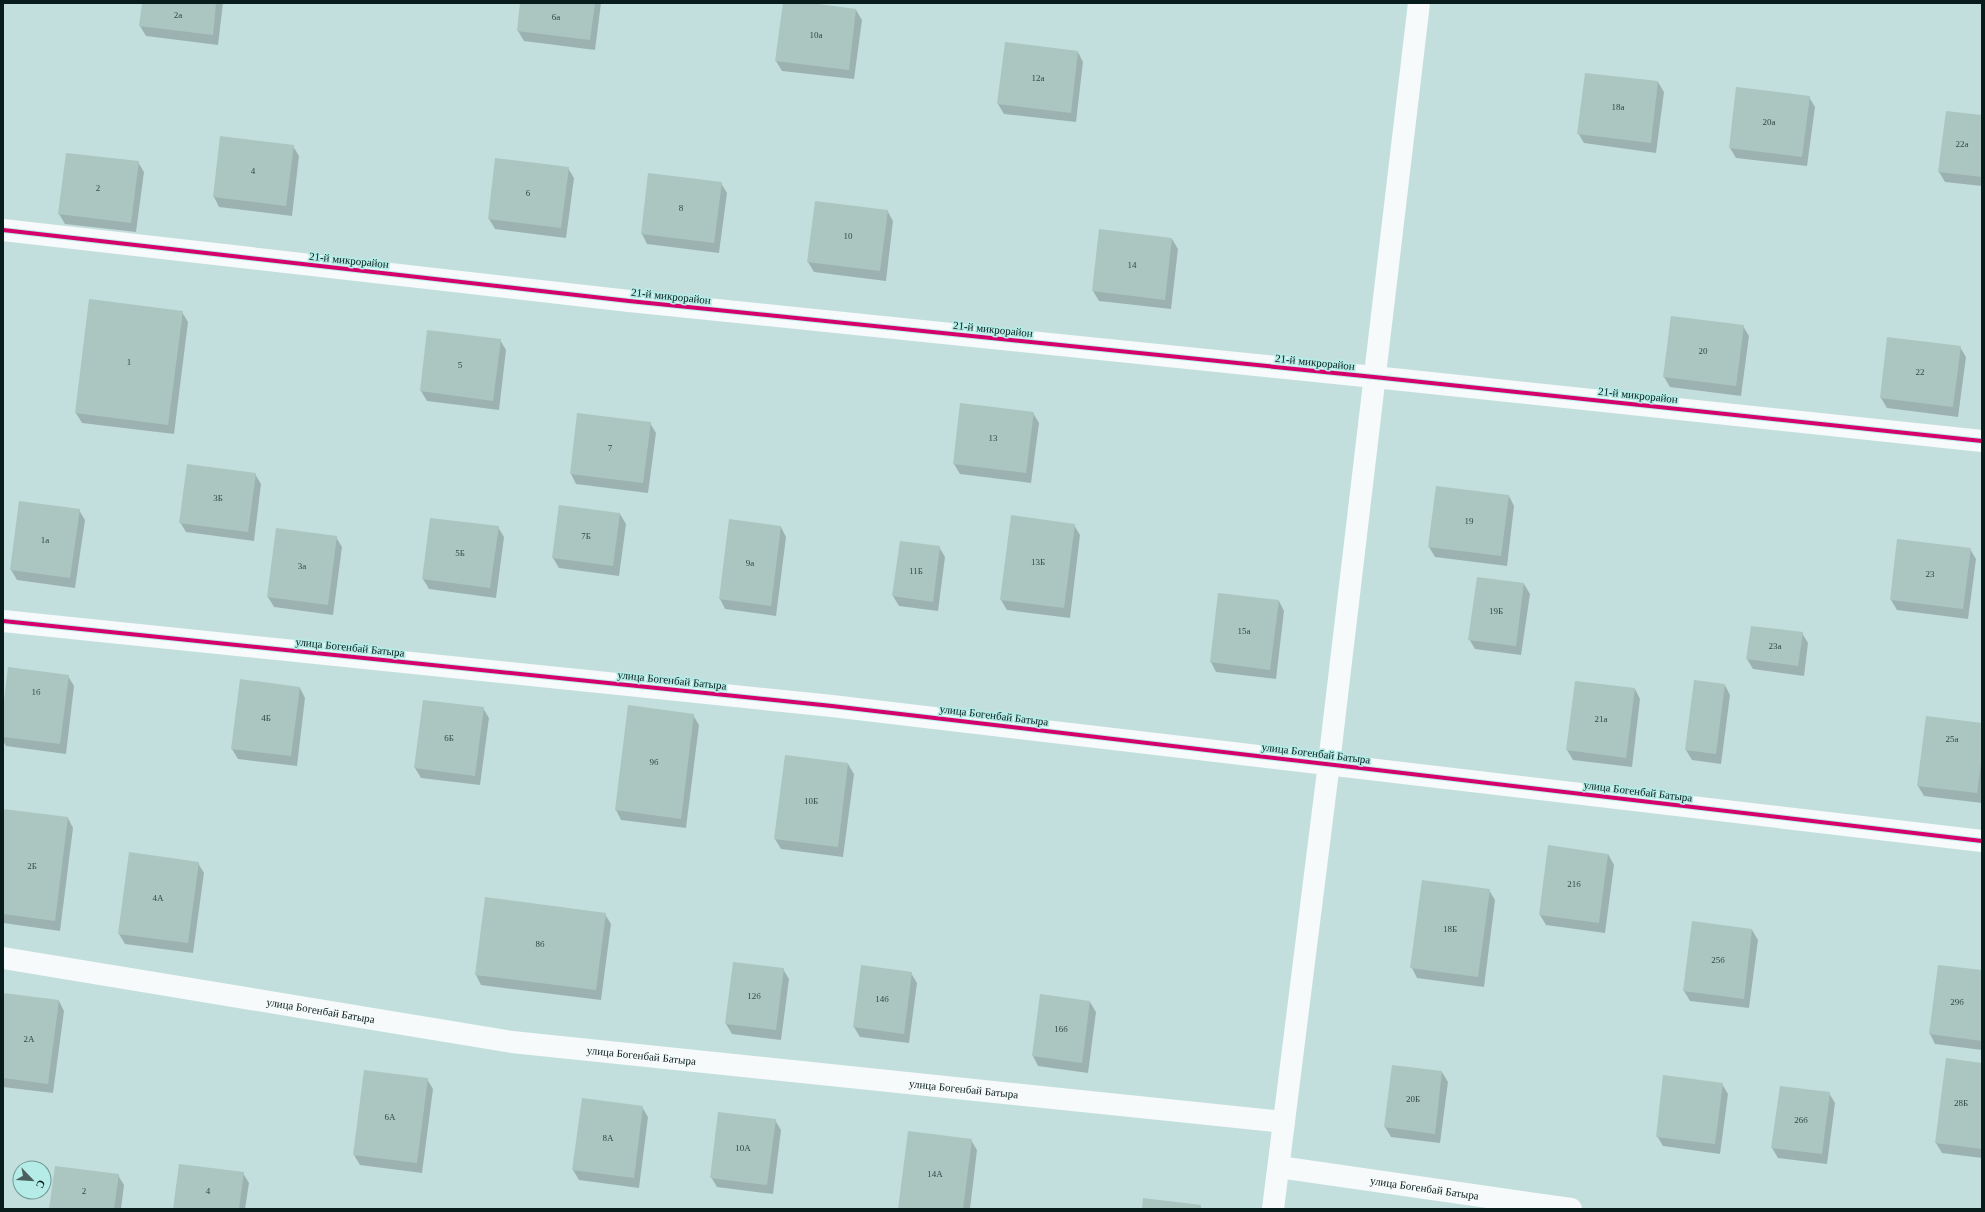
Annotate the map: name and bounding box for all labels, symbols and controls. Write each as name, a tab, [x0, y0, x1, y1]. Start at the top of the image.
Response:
house number: 2а	[174, 10, 182, 20]
house number: 6а	[552, 12, 560, 22]
house number: 10а	[810, 30, 823, 40]
house number: 12а	[1032, 73, 1045, 83]
house number: 18а	[1612, 102, 1625, 112]
house number: 20а	[1763, 117, 1776, 127]
house number: 22а	[1956, 139, 1969, 149]
house number: 4	[251, 166, 256, 176]
house number: 2	[96, 183, 100, 193]
house number: 6	[526, 188, 531, 198]
house number: 8	[679, 203, 684, 213]
house number: 10	[844, 231, 853, 241]
street label: 21-й микрорайон	[309, 250, 390, 270]
house number: 14	[1128, 260, 1137, 270]
street label: 21-й микрорайон	[631, 286, 712, 306]
street label: 21-й микрорайон	[953, 319, 1034, 339]
house number: 20	[1699, 346, 1708, 356]
street label: 21-й микрорайон	[1275, 352, 1356, 372]
house number: 1	[127, 357, 131, 367]
house number: 5	[458, 360, 463, 370]
house number: 22	[1916, 367, 1925, 377]
street label: 21-й микрорайон	[1598, 385, 1679, 405]
house number: 13	[989, 433, 998, 443]
house number: 7	[608, 443, 613, 453]
house number: 3Б	[213, 493, 223, 503]
house number: 19	[1465, 516, 1474, 526]
house number: 7Б	[581, 531, 591, 541]
house number: 1а	[41, 535, 49, 545]
house number: 5Б	[455, 548, 465, 558]
house number: 13Б	[1031, 557, 1045, 567]
house number: 9а	[746, 558, 754, 568]
house number: 3а	[298, 561, 306, 571]
house number: 11Б	[909, 566, 923, 576]
house number: 23	[1926, 569, 1935, 579]
house number: 19Б	[1489, 606, 1503, 616]
house number: 15а	[1238, 626, 1251, 636]
street label: улица Богенбай Батыра	[295, 635, 405, 659]
house number: 23а	[1769, 641, 1782, 651]
street label: улица Богенбай Батыра	[617, 668, 727, 692]
house number: 1б	[31, 687, 41, 697]
street label: улица Богенбай Батыра	[939, 702, 1049, 728]
house number: 4Б	[261, 713, 271, 723]
house number: 21а	[1595, 714, 1608, 724]
house number: 6Б	[444, 733, 454, 743]
house number: 25а	[1946, 734, 1959, 744]
street label: улица Богенбай Батыра	[1261, 740, 1371, 766]
house number: 9б	[649, 757, 659, 767]
street label: улица Богенбай Батыра	[1583, 778, 1693, 804]
house number: 10Б	[804, 796, 818, 806]
house number: 2Б	[27, 861, 37, 871]
house number: 21б	[1567, 879, 1581, 889]
house number: 4А	[153, 893, 164, 903]
house number: 18Б	[1443, 924, 1457, 934]
house number: 8б	[535, 939, 545, 949]
house number: 25б	[1711, 955, 1725, 965]
house number: 12б	[747, 991, 761, 1001]
house number: 14б	[875, 994, 889, 1004]
street label: улица Богенбай Батыра	[266, 996, 376, 1025]
house number: 29б	[1950, 997, 1964, 1007]
house number: 16б	[1054, 1024, 1068, 1034]
house number: 2А	[24, 1034, 35, 1044]
street label: улица Богенбай Батыра	[586, 1044, 697, 1067]
street label: улица Богенбай Батыра	[909, 1077, 1019, 1100]
house number: 20Б	[1406, 1094, 1420, 1104]
house number: 28Б	[1954, 1098, 1968, 1108]
house number: 6А	[385, 1112, 396, 1122]
house number: 26б	[1794, 1115, 1808, 1125]
house number: 8А	[603, 1133, 614, 1143]
house number: 10А	[735, 1143, 751, 1153]
north arrow	[12, 1160, 52, 1200]
house number: 14А	[927, 1169, 943, 1179]
street label: улица Богенбай Батыра	[1369, 1174, 1480, 1202]
text: С	[34, 1178, 48, 1190]
house number: 2	[82, 1186, 86, 1196]
house number: 4	[206, 1186, 211, 1196]

